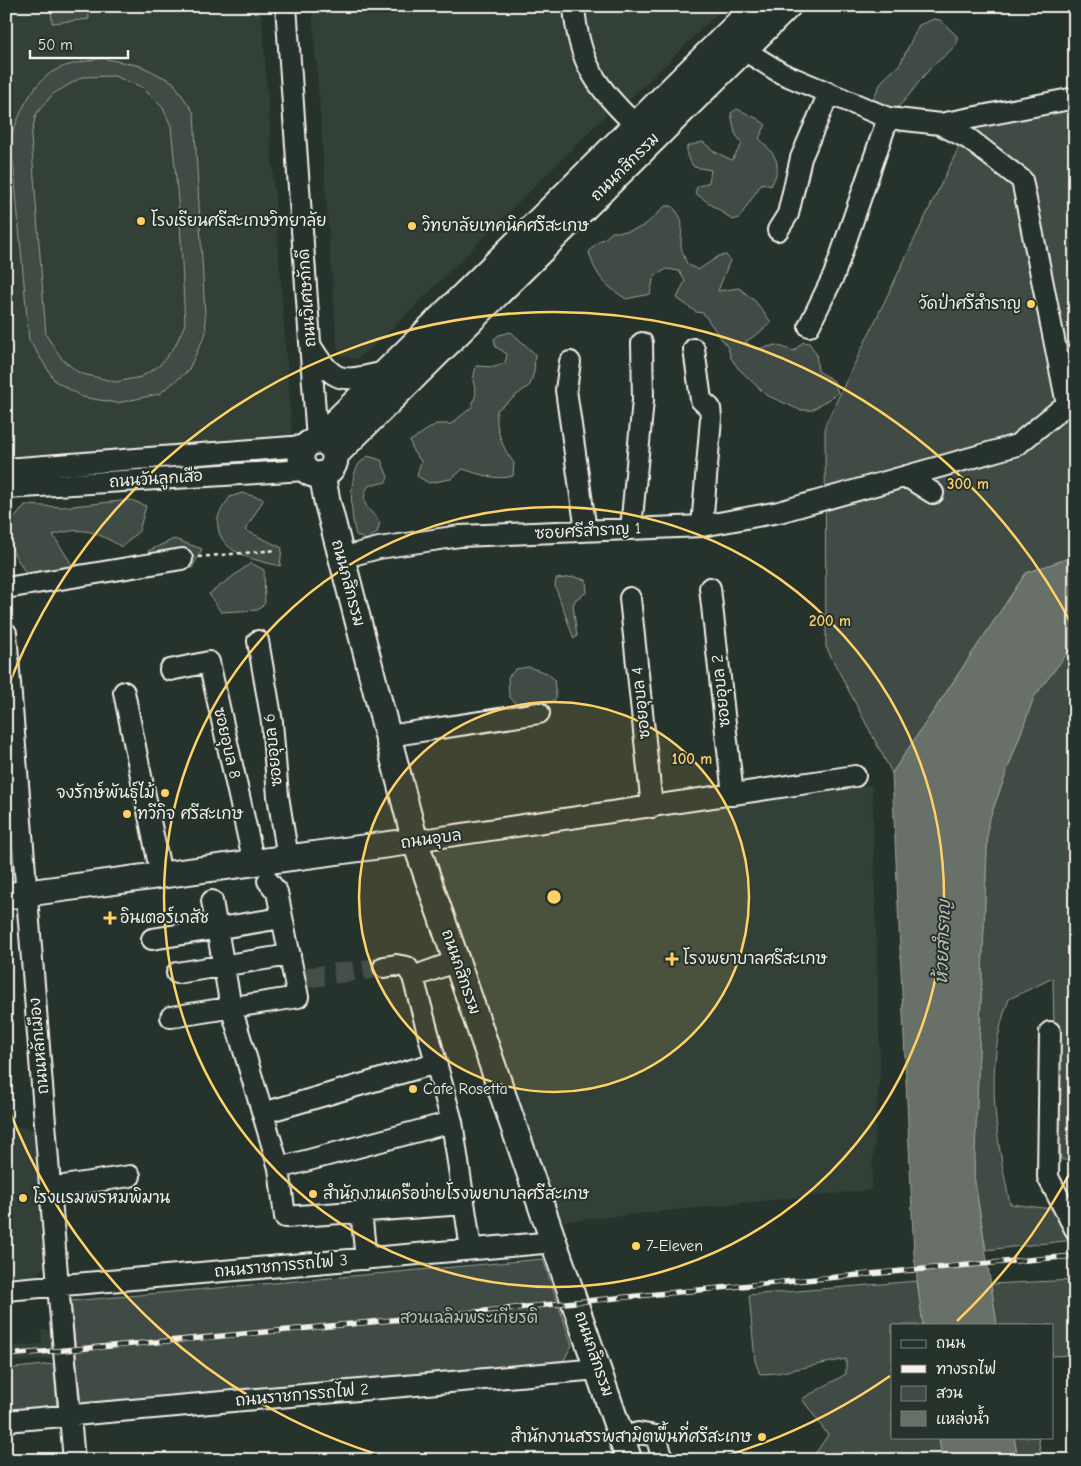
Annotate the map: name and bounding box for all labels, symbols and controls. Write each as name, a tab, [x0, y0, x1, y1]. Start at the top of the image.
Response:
scale bar	[30, 28, 128, 60]
text: 50 m	[38, 36, 73, 54]
street label: ถนนกสิกรรม	[586, 128, 663, 205]
place label: โรงเรียนศรีสะเกษวิทยาลัย	[151, 209, 327, 230]
marker: โรงเรียนศรีสะเกษวิทยาลัย	[135, 215, 147, 227]
place label: วิทยาลัยเทคนิคศรีสะเกษ	[422, 215, 590, 235]
marker: วิทยาลัยเทคนิคศรีสะเกษ	[406, 220, 418, 232]
street label: ถนนวิเศษภักดี	[293, 248, 319, 348]
place label: วัดป่าศรีสำราญ	[919, 292, 1021, 313]
marker: วัดป่าศรีสำราญ	[1025, 298, 1037, 310]
street label: ถนนวันลูกเสือ	[108, 464, 204, 494]
text: 300 m	[947, 475, 989, 493]
street label: ซอยศรีสำราญ 1	[534, 517, 642, 543]
street label: ถนนกสิกรรม	[328, 537, 370, 628]
text: 200 m	[809, 612, 851, 630]
street label: ซอยอุบล 2	[708, 654, 737, 728]
street label: ซอยอุบล 4	[628, 666, 657, 740]
street label: ซอยอุบล 8	[207, 706, 244, 781]
street label: ซอยอุบล 6	[260, 712, 289, 787]
text: 100 m	[672, 750, 712, 768]
place label: จงรักษ์พันธุ์ไม้	[56, 781, 155, 805]
marker: จงรักษ์พันธุ์ไม้	[159, 787, 171, 799]
place label: ทวีกิจ ศรีสะเกษ	[137, 803, 244, 823]
marker: ทวีกิจ ศรีสะเกษ	[121, 808, 133, 820]
street label: ถนนอุบล	[399, 826, 463, 855]
centre of rings	[545, 888, 563, 906]
water label: ห้วยสำราญ	[929, 898, 955, 984]
place label: อินเตอร์เภสัช	[120, 906, 209, 927]
marker: อินเตอร์เภสัช	[104, 912, 116, 924]
street label: ถนนกสิกรรม	[438, 926, 486, 1017]
place label: โรงพยาบาลศรีสะเกษ	[683, 947, 828, 968]
marker: โรงพยาบาลศรีสะเกษ	[665, 952, 679, 966]
street label: ถนนหลักเมือง	[23, 997, 52, 1095]
place label: Cafe Rosetta	[423, 1080, 508, 1098]
marker: Cafe Rosetta	[407, 1083, 419, 1095]
place label: สำนักงานเครือข่ายโรงพยาบาลศรีสะเกษ	[323, 1182, 591, 1203]
place label: โรงแรมพรหมพิมาน	[33, 1186, 171, 1207]
marker: สำนักงานเครือข่ายโรงพยาบาลศรีสะเกษ	[307, 1188, 319, 1200]
marker: โรงแรมพรหมพิมาน	[17, 1192, 29, 1204]
place label: 7-Eleven	[646, 1237, 703, 1255]
marker: 7-Eleven	[630, 1240, 642, 1252]
street label: ถนนราชการรถไฟ 3	[213, 1248, 348, 1281]
park label: สวนเฉลิมพระเกียรติ	[400, 1307, 538, 1327]
street label: ถนนกสิกรรม	[571, 1308, 619, 1399]
legend	[891, 1324, 1054, 1438]
text: ถนน	[936, 1334, 965, 1352]
text: ทางรถไฟ	[936, 1359, 996, 1378]
street label: ถนนราชการรถไฟ 2	[234, 1377, 370, 1410]
text: สวน	[936, 1384, 963, 1402]
text: แหล่งน้ำ	[936, 1405, 990, 1428]
place label: สำนักงานสรรพสามิตพื้นที่ศรีสะเกษ	[511, 1421, 753, 1446]
marker: สำนักงานสรรพสามิตพื้นที่ศรีสะเกษ	[756, 1431, 768, 1443]

